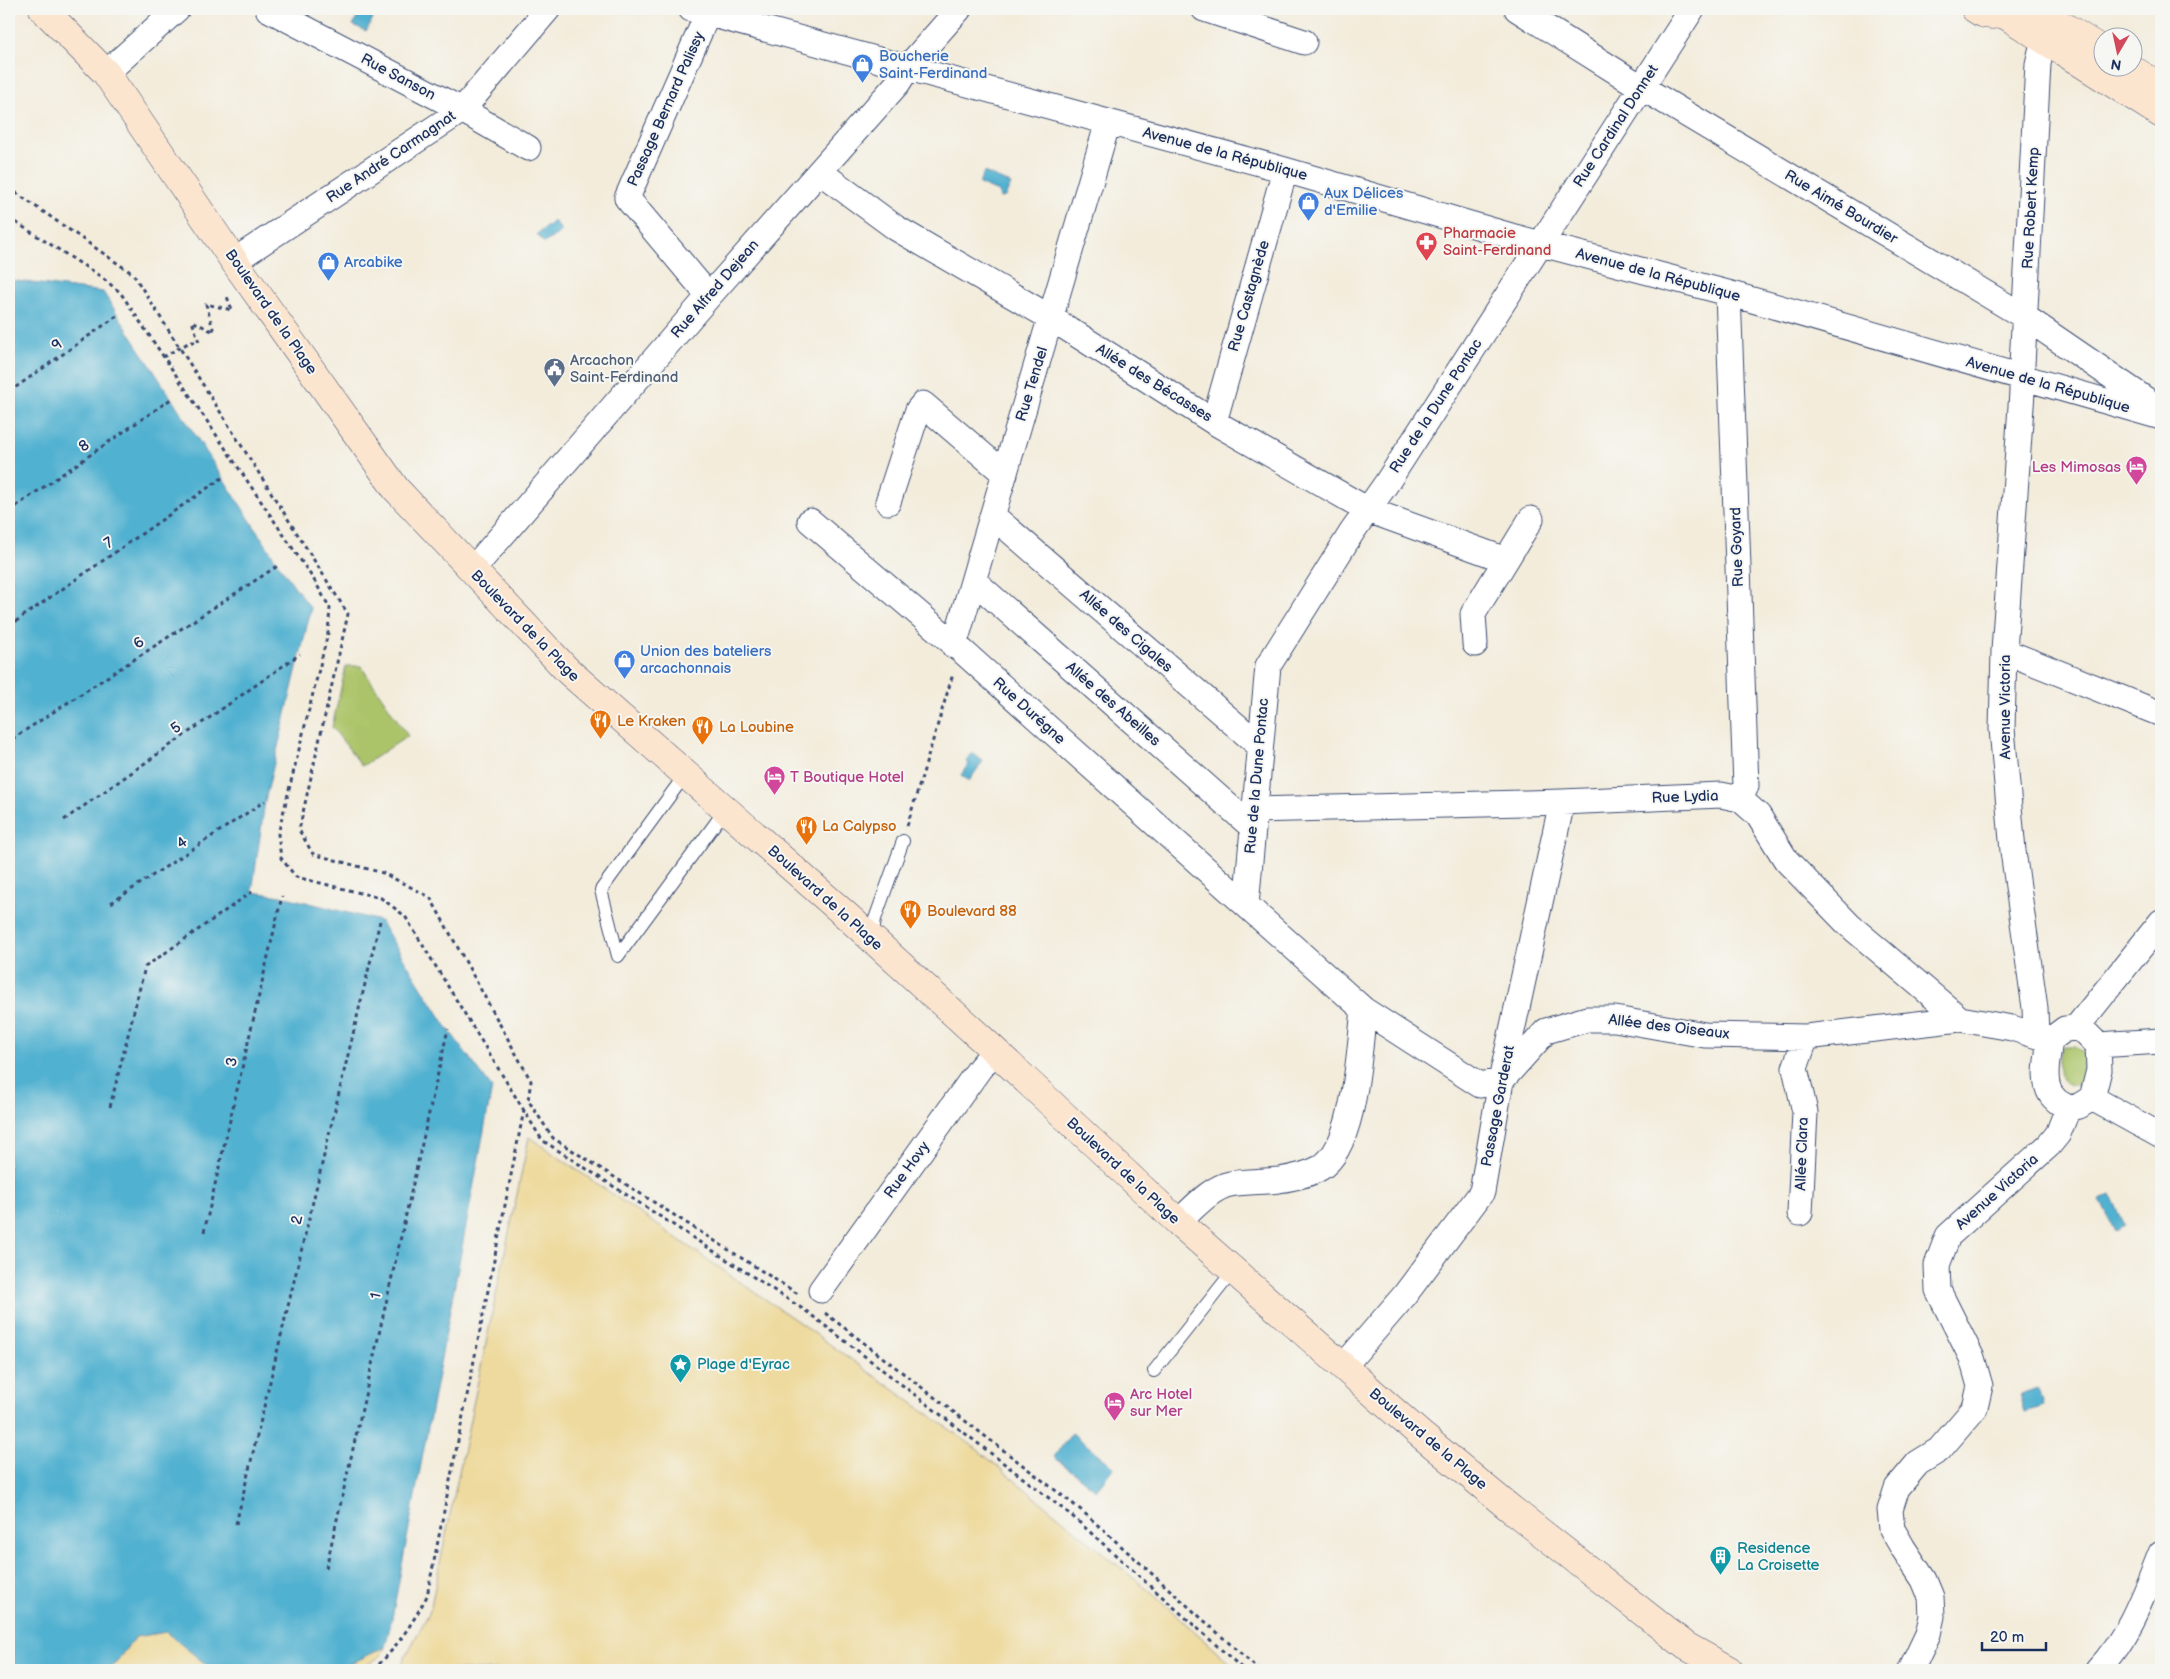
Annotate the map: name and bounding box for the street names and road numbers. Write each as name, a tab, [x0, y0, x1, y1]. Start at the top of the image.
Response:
street label: Passage Bernard Palissy	[623, 28, 709, 189]
street label: Rue Sanson	[357, 49, 439, 105]
street label: Rue Cardinal Donnet	[1569, 61, 1663, 191]
street label: Rue André Carmagnat	[323, 106, 460, 207]
street label: Avenue de la République	[1141, 123, 1309, 185]
street label: Rue Robert Kemp	[2018, 146, 2044, 270]
street label: Rue Aimé Bourdier	[1781, 166, 1902, 249]
street label: Rue Alfred Dejean	[667, 236, 763, 342]
street label: Rue Castagnède	[1224, 238, 1274, 354]
street label: Avenue de la République	[1574, 244, 1742, 306]
street label: Boulevard de la Plage	[221, 246, 321, 378]
street label: 9	[48, 335, 66, 355]
street label: Rue de la Dune Pontac	[1385, 335, 1487, 477]
street label: Allée des Bécasses	[1092, 340, 1216, 427]
street label: Rue Tendel	[1012, 344, 1052, 424]
street label: Avenue de la République	[1964, 352, 2132, 418]
street label: 8	[75, 436, 93, 456]
street label: Rue Goyard	[1726, 507, 1748, 587]
street label: 7	[101, 533, 118, 553]
street label: Boulevard de la Plage	[467, 566, 583, 686]
street label: Allée des Cigales	[1075, 585, 1177, 677]
street label: 6	[130, 633, 148, 653]
street label: Avenue Victoria	[1996, 655, 2015, 759]
street label: Allée des Abeilles	[1062, 658, 1165, 751]
street label: Rue Durégne	[989, 673, 1069, 749]
street label: Rue de la Dune Pontac	[1241, 697, 1273, 855]
street label: 5	[167, 718, 185, 738]
street label: Rue Lydia	[1651, 786, 1719, 808]
street label: 4	[173, 833, 191, 853]
street label: Boulevard de la Plage	[763, 841, 887, 955]
street label: Allée des Oiseaux	[1607, 1010, 1731, 1044]
street label: Passage Garderat	[1477, 1044, 1519, 1168]
street label: 3	[222, 1055, 242, 1069]
street label: Boulevard de la Plage	[1062, 1113, 1184, 1229]
street label: Allée Clara	[1791, 1117, 1813, 1191]
street label: Rue Hovy	[880, 1138, 934, 1202]
street label: Avenue Victoria	[1952, 1150, 2042, 1234]
street label: 2	[287, 1213, 307, 1226]
street label: 1	[366, 1291, 386, 1301]
street label: Boulevard de la Plage	[1365, 1384, 1491, 1494]

